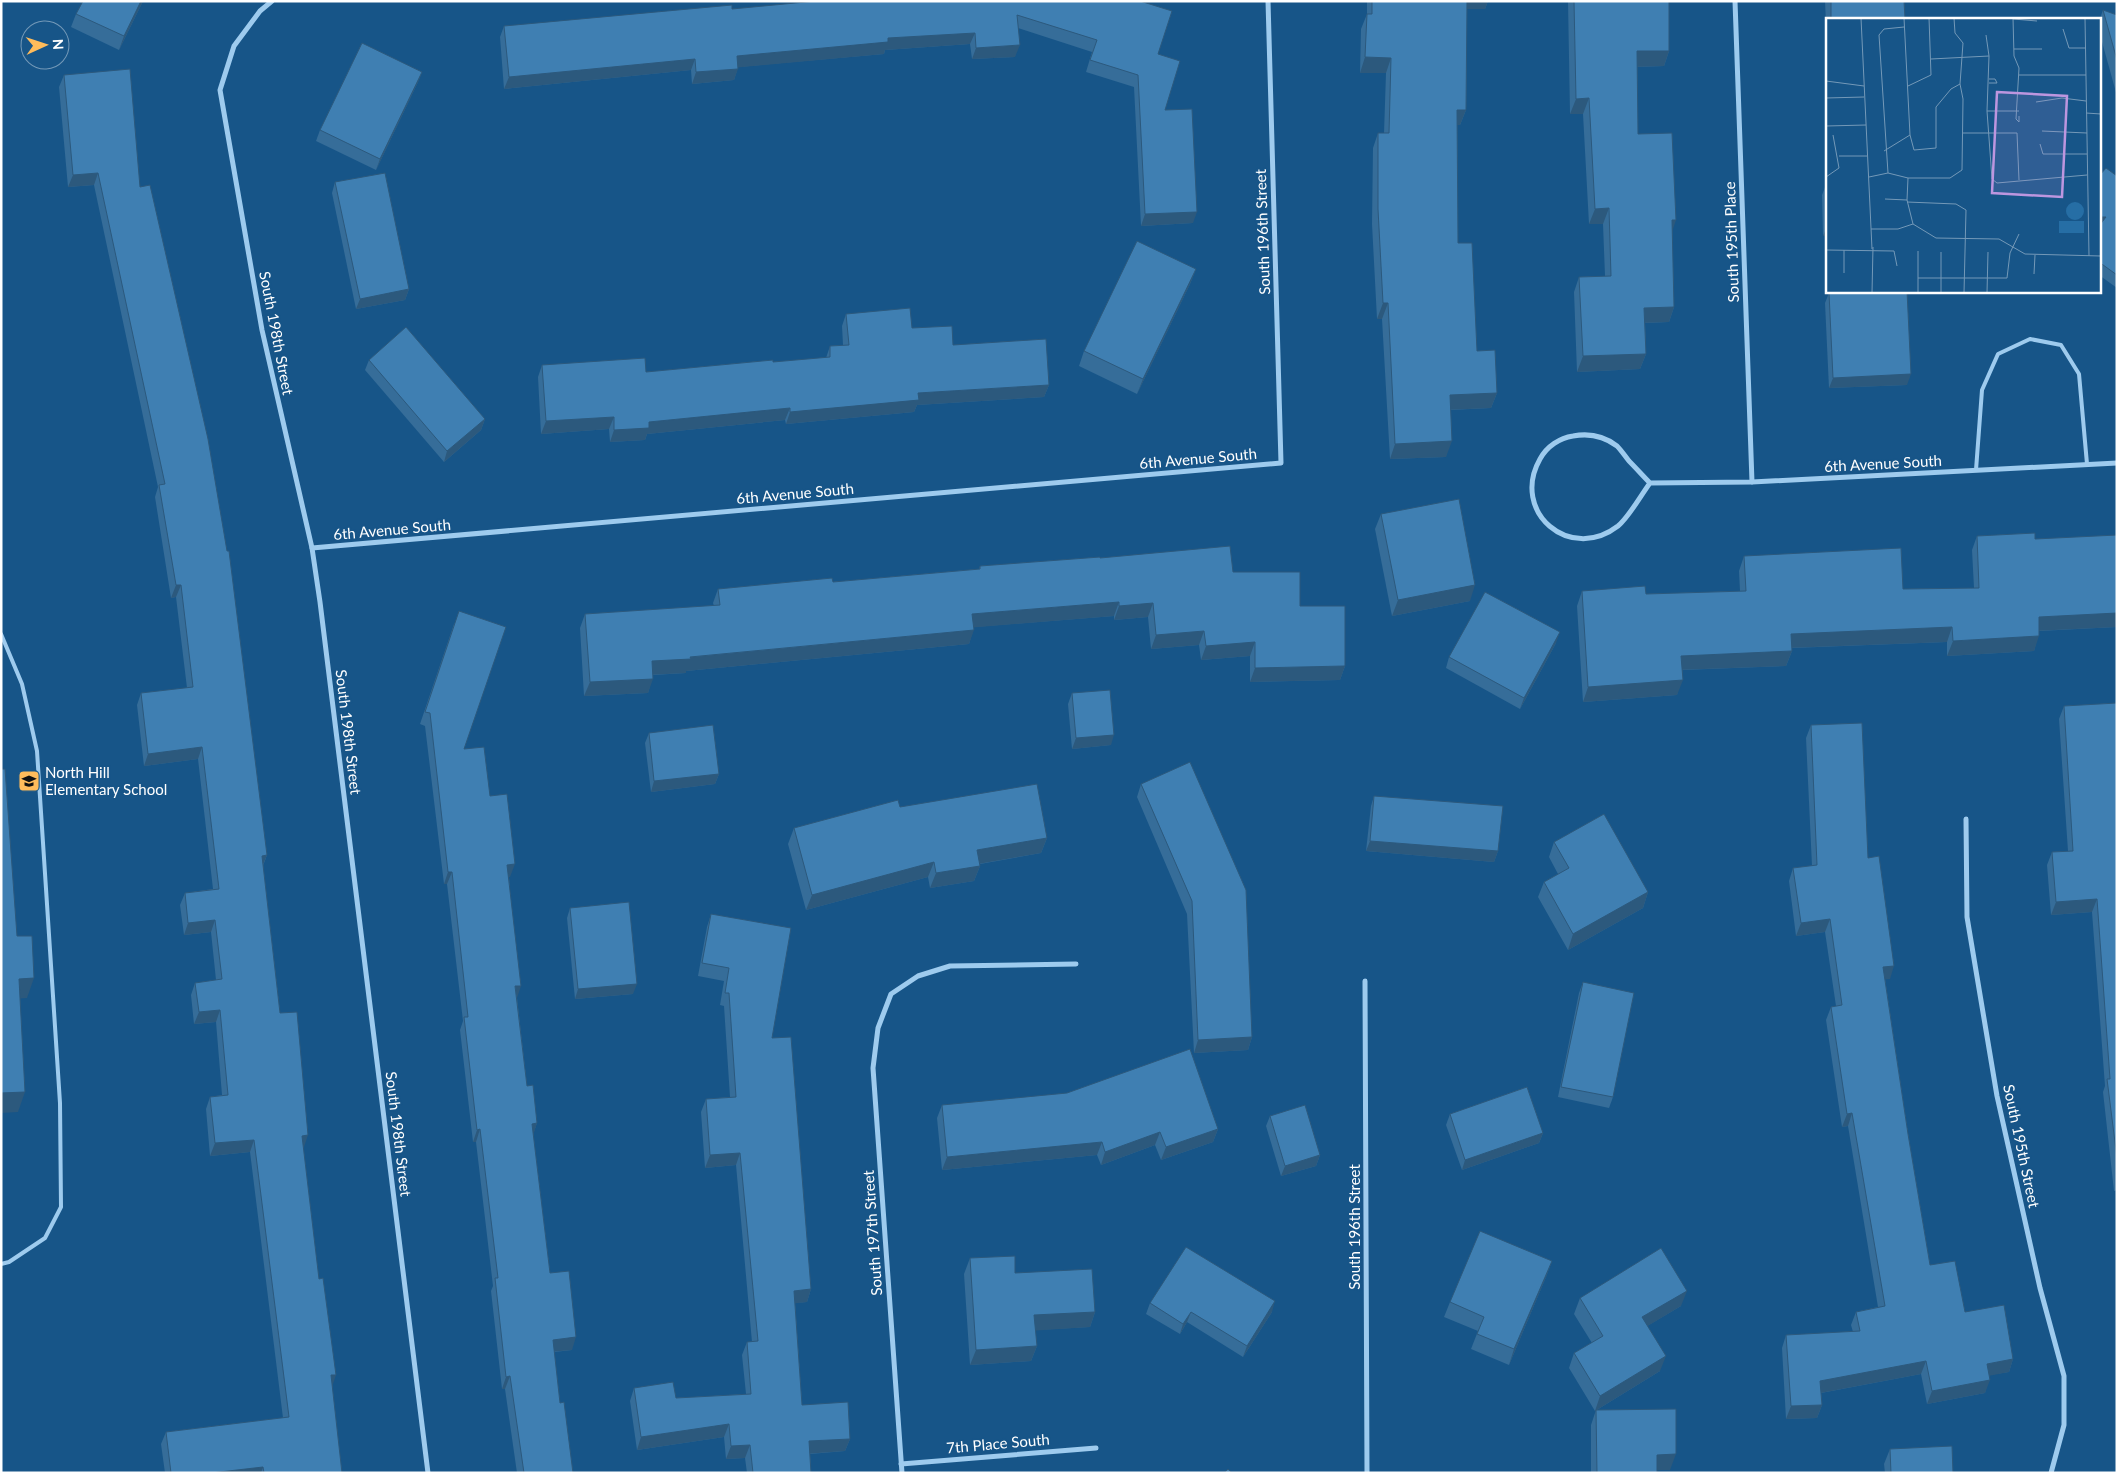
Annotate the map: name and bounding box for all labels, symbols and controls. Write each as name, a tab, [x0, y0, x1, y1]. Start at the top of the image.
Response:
inset map	[1826, 18, 2100, 292]
north arrow	[20, 20, 70, 70]
text: N	[50, 38, 67, 50]
street label: South 196th Street	[1251, 168, 1273, 295]
street label: South 195th Place	[1720, 181, 1742, 303]
street label: South 198th Street	[256, 270, 298, 397]
street label: 6th Avenue South	[1138, 444, 1258, 472]
street label: 6th Avenue South	[1824, 451, 1942, 475]
street label: 6th Avenue South	[735, 479, 855, 507]
street label: 6th Avenue South	[332, 515, 452, 543]
street label: South 198th Street	[332, 669, 366, 796]
place label: North Hill Elementary School	[45, 763, 167, 798]
school or university icon: North Hill Elementary School	[17, 769, 41, 793]
street label: South 198th Street	[382, 1071, 416, 1198]
street label: South 195th Street	[2000, 1083, 2044, 1210]
street label: South 196th Street	[1345, 1164, 1363, 1290]
street label: South 197th Street	[859, 1169, 885, 1296]
street label: 7th Place South	[946, 1430, 1050, 1456]

